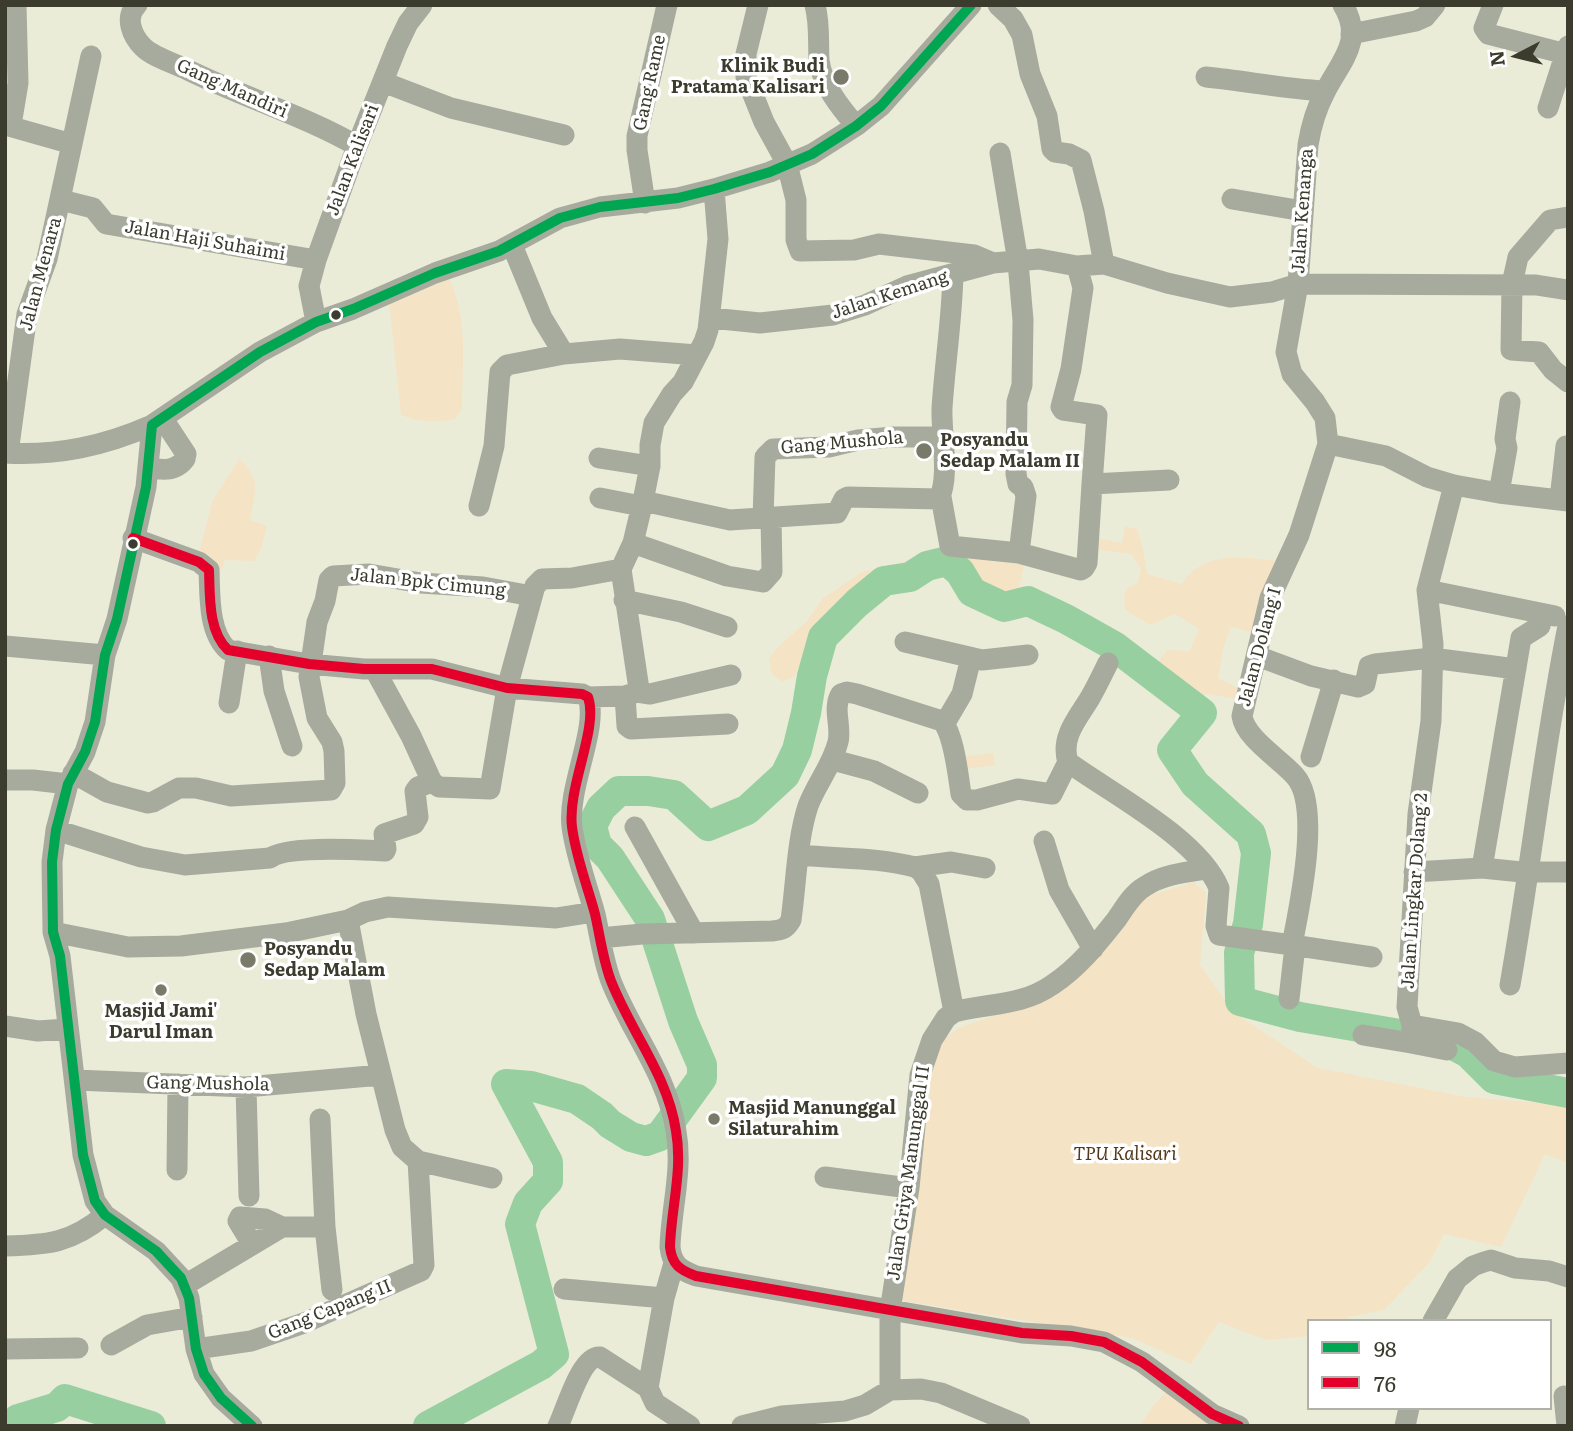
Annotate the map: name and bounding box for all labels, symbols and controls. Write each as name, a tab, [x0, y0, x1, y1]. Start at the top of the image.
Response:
north arrow	[1482, 21, 1552, 91]
street label: Gang Rame	[629, 33, 671, 133]
text: N	[1481, 49, 1511, 68]
street label: Gang Mandiri	[173, 55, 291, 123]
place label: Klinik Budi Pratama Kalisari	[671, 56, 825, 98]
marker: Klinik Budi Pratama Kalisari	[831, 67, 851, 87]
street label: Jalan Kalisari	[322, 101, 384, 219]
street label: Jalan Kenanga	[1288, 148, 1318, 274]
street label: Jalan Menara	[15, 215, 67, 333]
street label: Jalan Haji Suhaimi	[123, 216, 287, 266]
street label: Jalan Kemang	[829, 266, 951, 324]
unlabelled marker	[329, 308, 343, 322]
street label: Gang Mushola	[780, 427, 904, 459]
place label: Posyandu Sedap Malam II	[940, 430, 1080, 472]
marker: Posyandu Sedap Malam II	[914, 441, 934, 461]
unlabelled marker	[126, 537, 140, 551]
street label: Jalan Bpk Cimung	[349, 564, 507, 602]
street label: Jalan Dolang I	[1234, 585, 1286, 709]
street label: Jalan Lingkar Dolang 2	[1397, 792, 1433, 990]
place label: Posyandu Sedap Malam	[264, 939, 385, 982]
marker: Posyandu Sedap Malam	[238, 950, 258, 970]
marker: Masjid Jami' Darul Iman	[153, 982, 169, 998]
place label: Masjid Jami' Darul Iman	[104, 1001, 218, 1044]
street label: Jalan Griya Manunggal II	[883, 1064, 935, 1282]
street label: Gang Mushola	[146, 1072, 270, 1096]
place label: Masjid Manunggal Silaturahim	[728, 1098, 896, 1140]
marker: Masjid Manunggal Silaturahim	[706, 1111, 722, 1127]
park label: TPU Kalisari	[1074, 1144, 1176, 1166]
street label: Gang Capang II	[265, 1275, 395, 1345]
legend	[1307, 1319, 1552, 1410]
text: 98	[1374, 1332, 1397, 1363]
text: 76	[1374, 1367, 1396, 1398]

